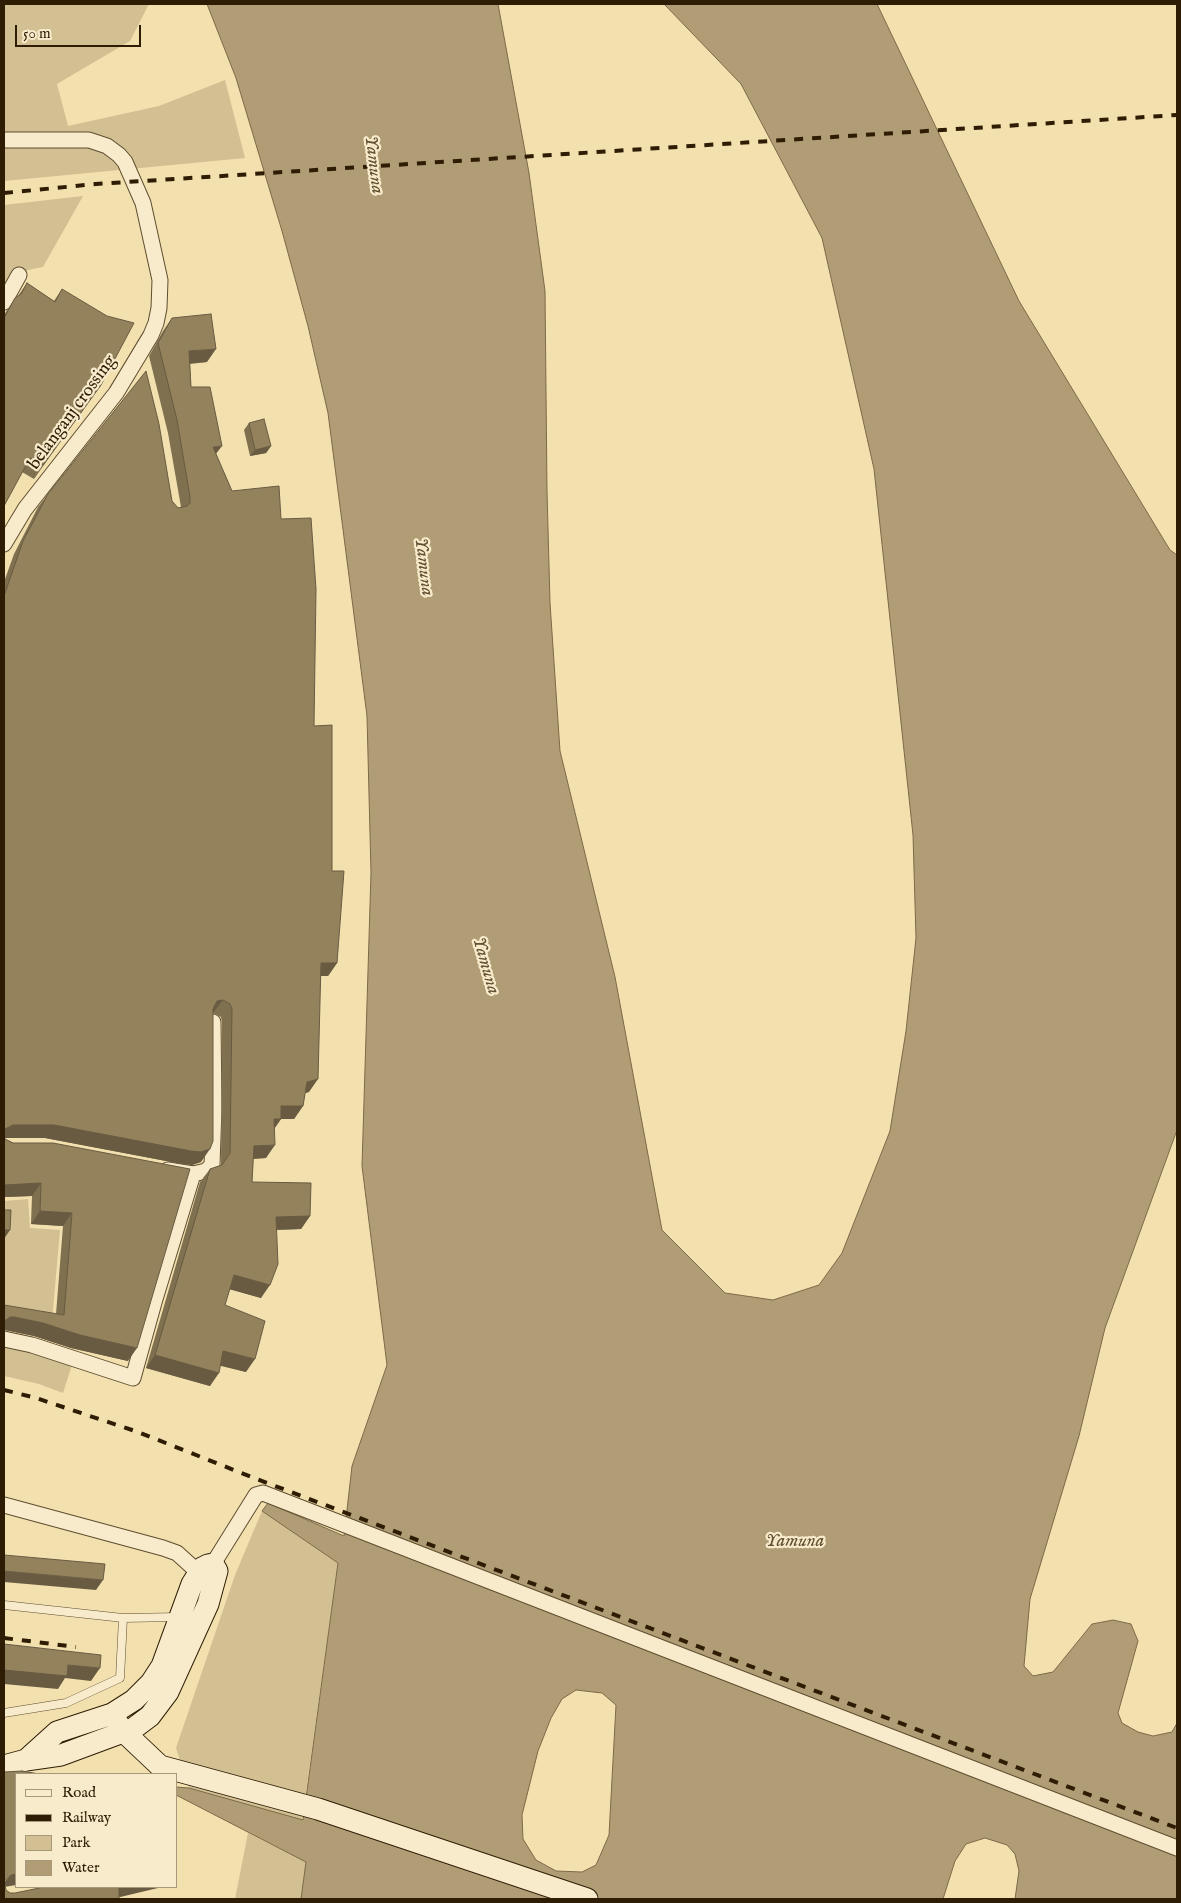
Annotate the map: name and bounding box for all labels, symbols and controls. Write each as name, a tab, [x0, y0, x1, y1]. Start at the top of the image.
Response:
scale bar	[18, 15, 144, 47]
text: 50 m	[23, 24, 51, 43]
water label: Yamuna	[358, 135, 388, 195]
street label: belanganj crossing	[24, 352, 122, 474]
water label: Yamuna	[408, 537, 438, 597]
water label: Yamuna	[466, 935, 504, 997]
water label: Yamuna	[766, 1531, 824, 1553]
legend	[15, 1773, 178, 1888]
text: Road	[62, 1783, 96, 1802]
text: Railway	[62, 1808, 111, 1827]
text: Park	[62, 1833, 91, 1852]
text: Water	[62, 1858, 99, 1877]

